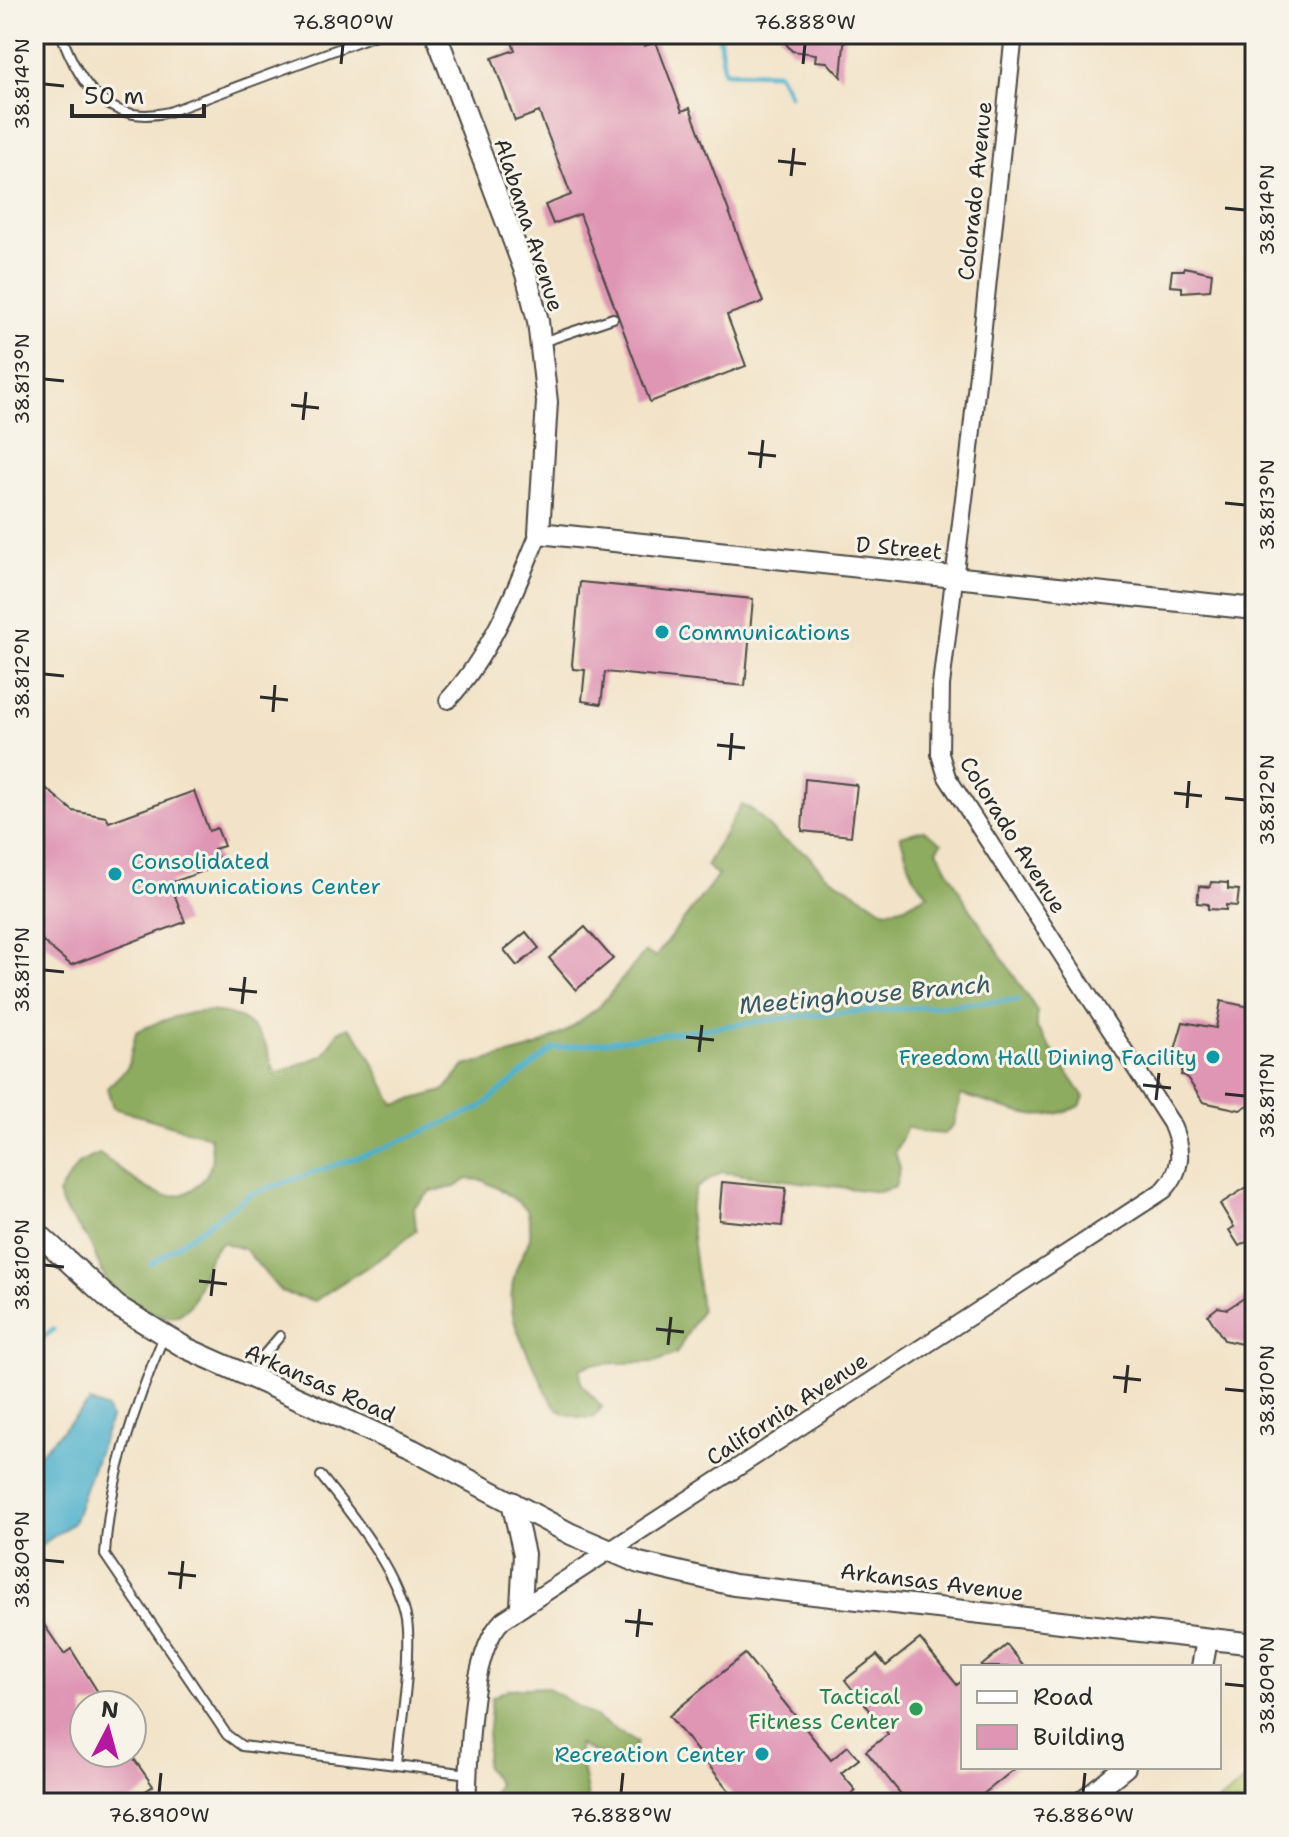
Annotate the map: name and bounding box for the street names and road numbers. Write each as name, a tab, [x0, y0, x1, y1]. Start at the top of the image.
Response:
street label: Colorado Avenue	[951, 100, 999, 282]
street label: Alabama Avenue	[487, 135, 571, 315]
street label: D Street	[855, 530, 943, 566]
street label: Colorado Avenue	[953, 751, 1073, 919]
street label: Arkansas Road	[240, 1337, 400, 1429]
street label: California Avenue	[701, 1346, 873, 1472]
street label: Arkansas Avenue	[839, 1556, 1025, 1608]

